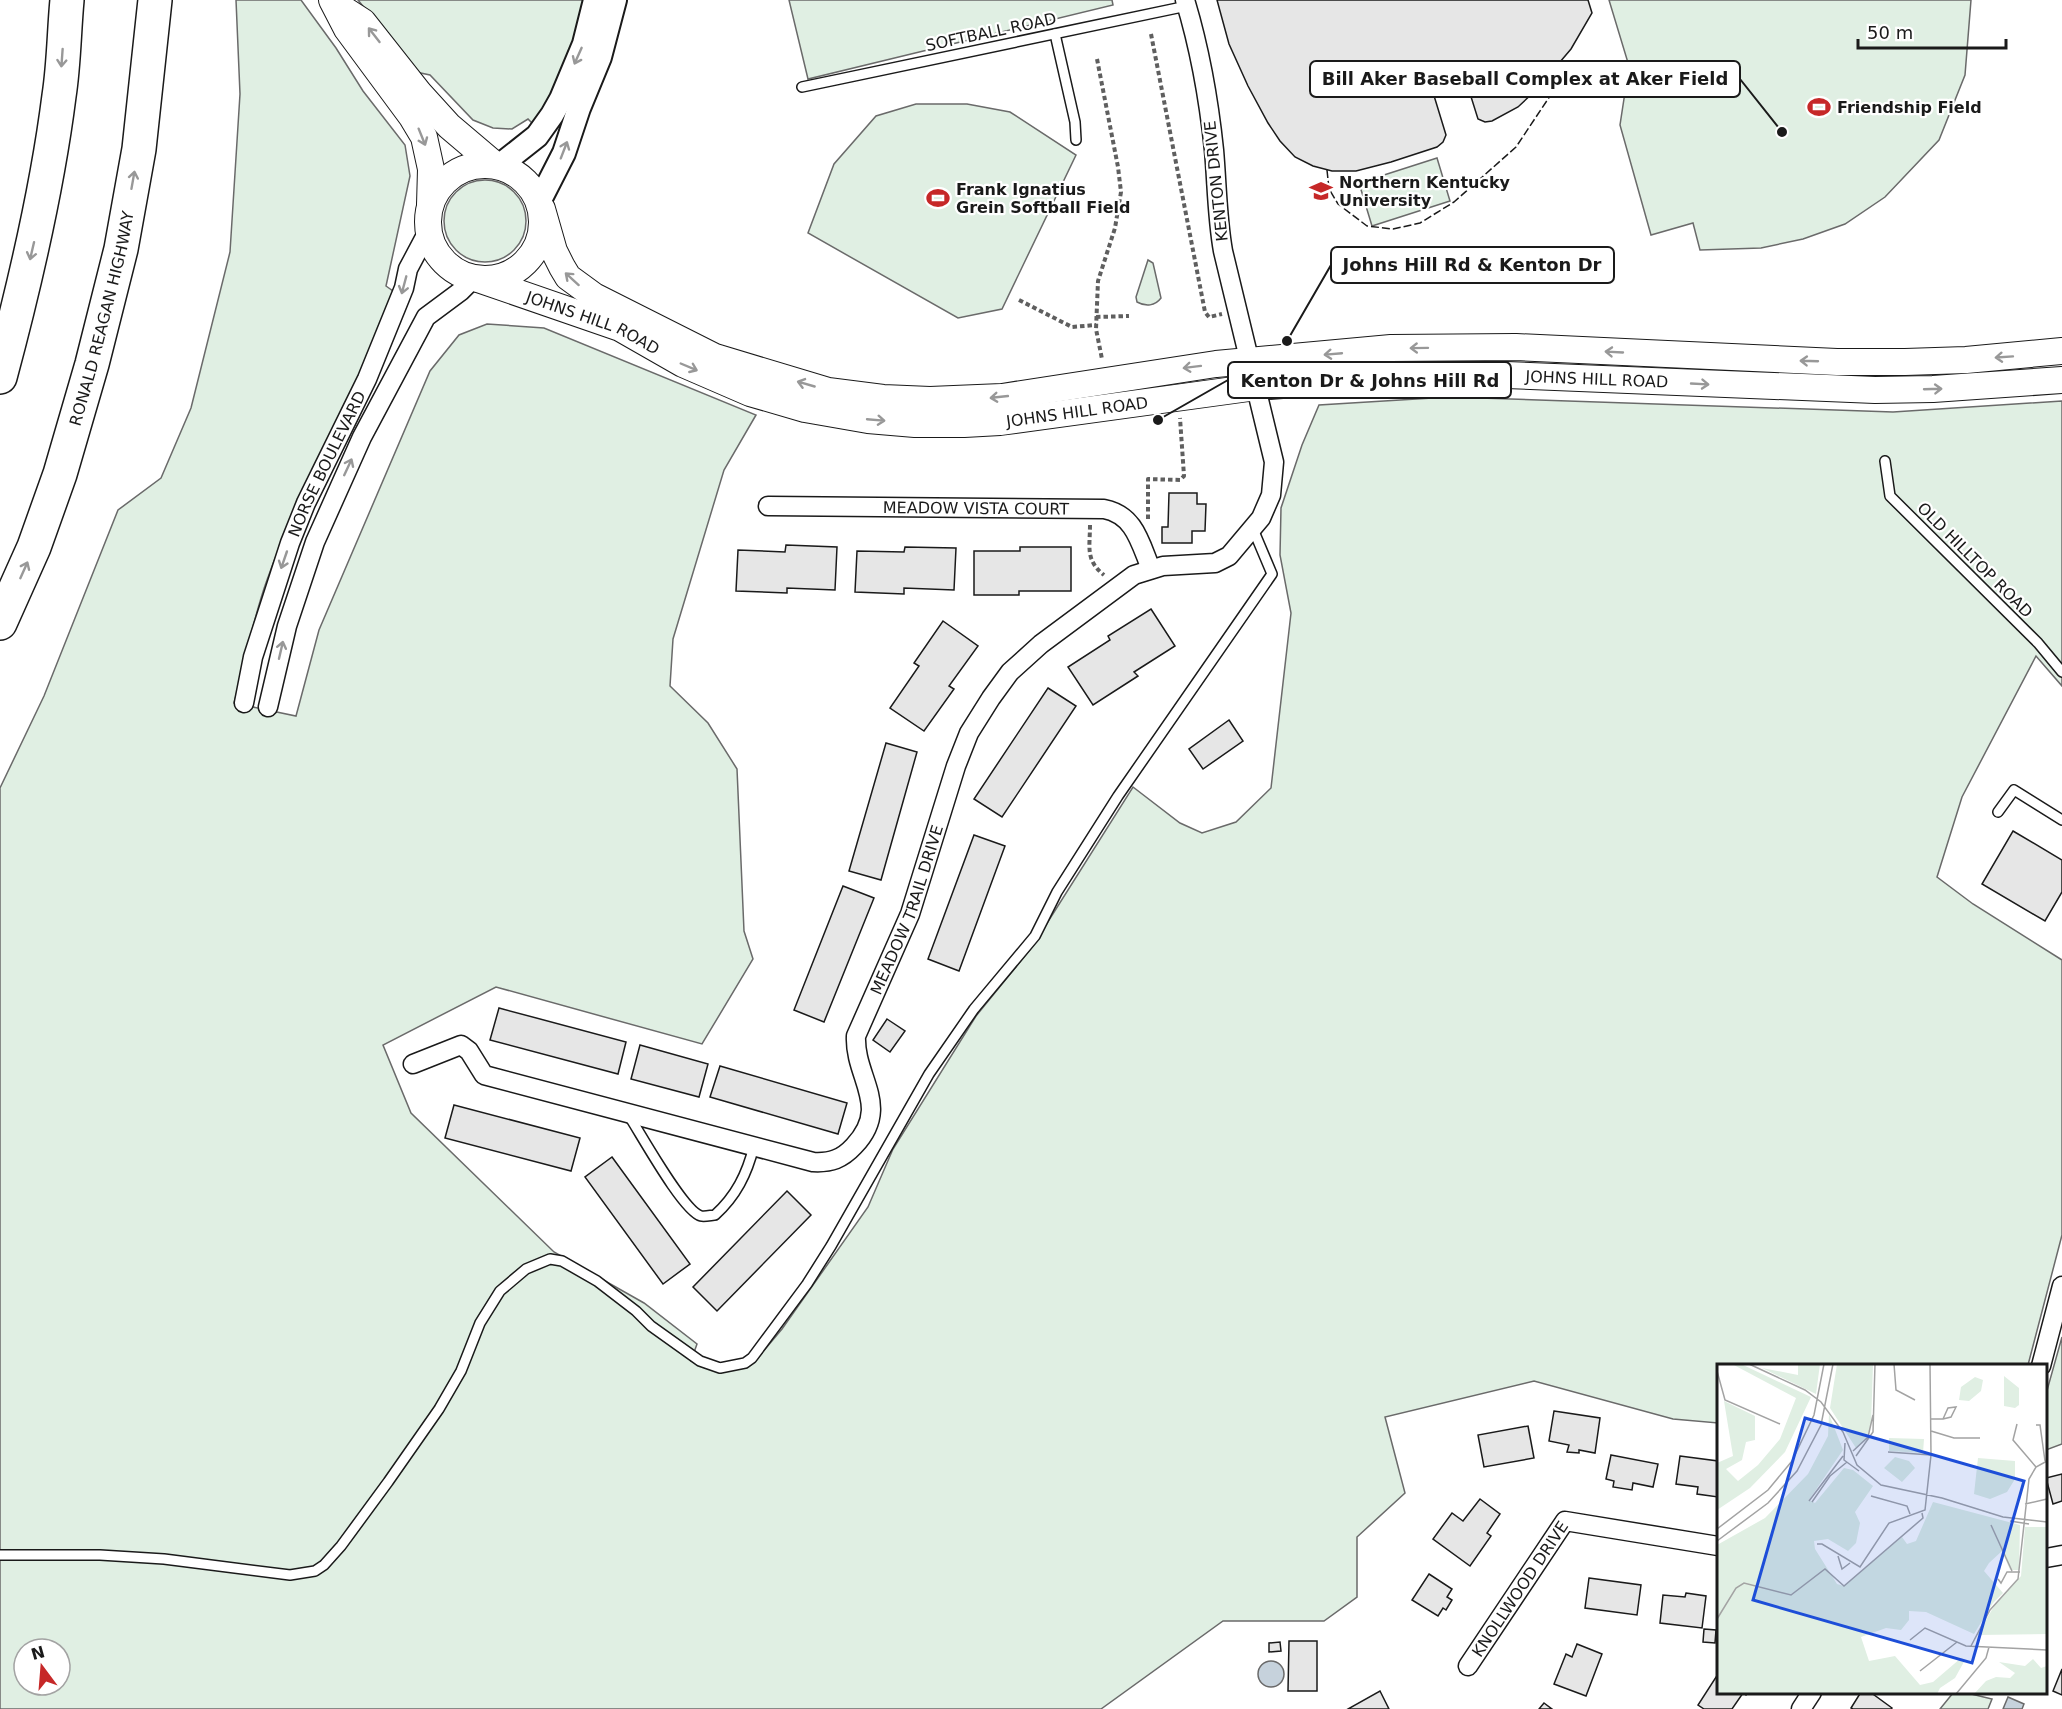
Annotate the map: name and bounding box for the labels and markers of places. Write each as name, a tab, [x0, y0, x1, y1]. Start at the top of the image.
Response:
callout: Bill Aker Baseball Complex at Aker Field	[1310, 61, 1740, 97]
sports icon: Friendship Field	[1806, 94, 1832, 120]
place label: Friendship Field	[1837, 98, 1982, 117]
place label: Northern Kentucky University	[1339, 173, 1511, 210]
school or university icon: Northern Kentucky University	[1308, 178, 1334, 204]
place label: Frank Ignatius Grein Softball Field	[956, 180, 1130, 217]
sports icon: Frank Ignatius Grein Softball Field	[925, 185, 951, 211]
callout: Johns Hill Rd & Kenton Dr	[1331, 247, 1614, 283]
callout: Kenton Dr & Johns Hill Rd	[1228, 362, 1511, 398]

